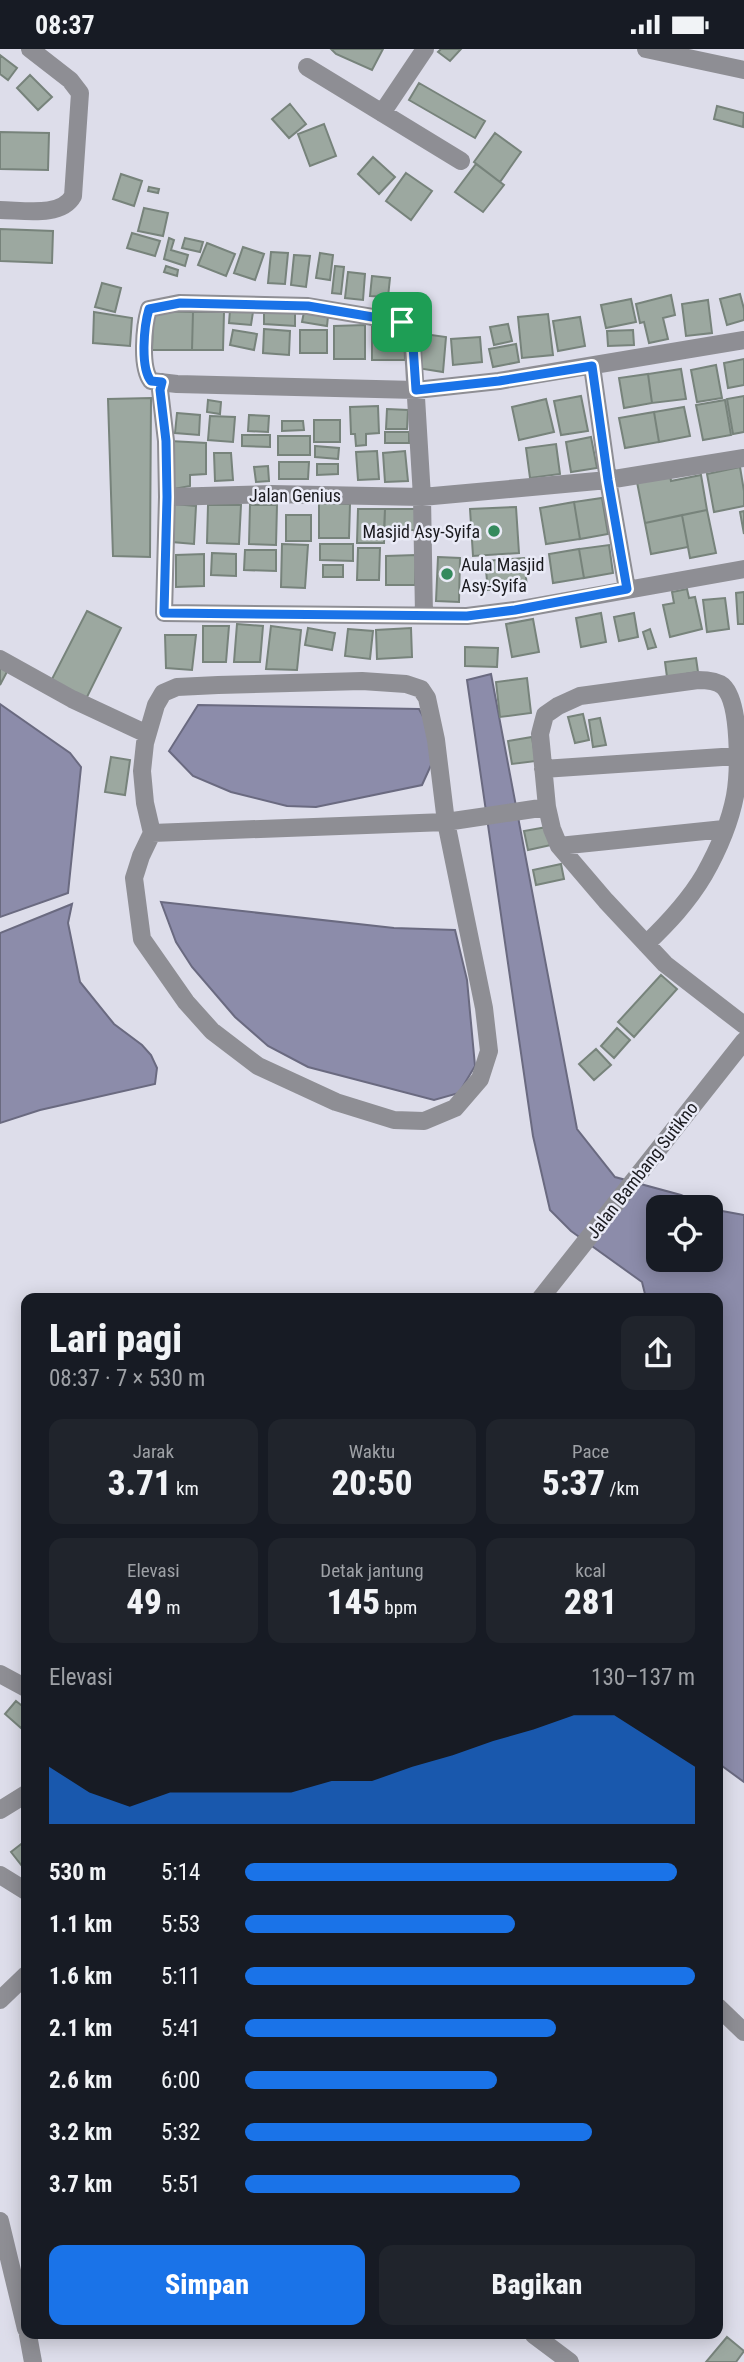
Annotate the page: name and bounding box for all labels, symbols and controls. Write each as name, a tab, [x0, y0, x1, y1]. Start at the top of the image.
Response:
text: 08:37	[35, 10, 95, 40]
pin	[372, 292, 432, 352]
icon: arrive	[383, 303, 421, 341]
street label: Jalan Genius	[249, 485, 341, 506]
place label: Masjid Asy-Syifa	[363, 521, 480, 542]
marker: Masjid Asy-Syifa	[486, 523, 502, 539]
place label: Aula Masjid Asy-Syifa	[461, 554, 544, 596]
marker: Aula Masjid Asy-Syifa	[439, 566, 455, 582]
street label: Jalan Bambang Sutikno	[582, 1098, 702, 1242]
map controls	[646, 1195, 723, 1272]
button: locate	[646, 1195, 723, 1272]
button: share	[621, 1316, 695, 1390]
text: Lari pagi	[49, 1317, 182, 1361]
text: 08:37 · 7 × 530 m	[49, 1365, 205, 1392]
text: Jarak	[133, 1440, 174, 1463]
text: Waktu	[349, 1440, 395, 1463]
text: Pace	[572, 1440, 609, 1463]
text: 3.71	[108, 1463, 172, 1504]
text: 20:50	[331, 1463, 413, 1504]
text: 5:37	[542, 1463, 605, 1504]
text: km	[172, 1477, 199, 1500]
text: /km	[605, 1477, 639, 1500]
text: Elevasi	[127, 1559, 180, 1582]
text: Detak jantung	[320, 1559, 424, 1582]
text: kcal	[575, 1559, 606, 1582]
text: 49	[126, 1582, 162, 1623]
text: 145	[327, 1582, 380, 1623]
text: 281	[564, 1582, 617, 1623]
text: m	[162, 1596, 180, 1619]
text: bpm	[380, 1596, 417, 1619]
text: Elevasi	[49, 1664, 113, 1691]
text: 130–137 m	[591, 1664, 695, 1691]
text: 530 m	[49, 1859, 106, 1886]
text: 5:14	[161, 1859, 200, 1886]
text: 1.1 km	[49, 1911, 112, 1938]
text: 5:53	[161, 1911, 200, 1938]
text: 1.6 km	[49, 1963, 112, 1990]
text: 5:11	[161, 1963, 200, 1990]
text: 2.1 km	[49, 2015, 112, 2042]
text: 5:41	[161, 2015, 200, 2042]
text: 2.6 km	[49, 2067, 112, 2094]
text: 6:00	[161, 2067, 200, 2094]
text: 3.2 km	[49, 2119, 112, 2146]
text: 5:32	[161, 2119, 200, 2146]
text: 3.7 km	[49, 2171, 112, 2198]
text: 5:51	[161, 2171, 200, 2198]
button: Simpan	[49, 2245, 365, 2325]
button: Bagikan	[379, 2245, 695, 2325]

